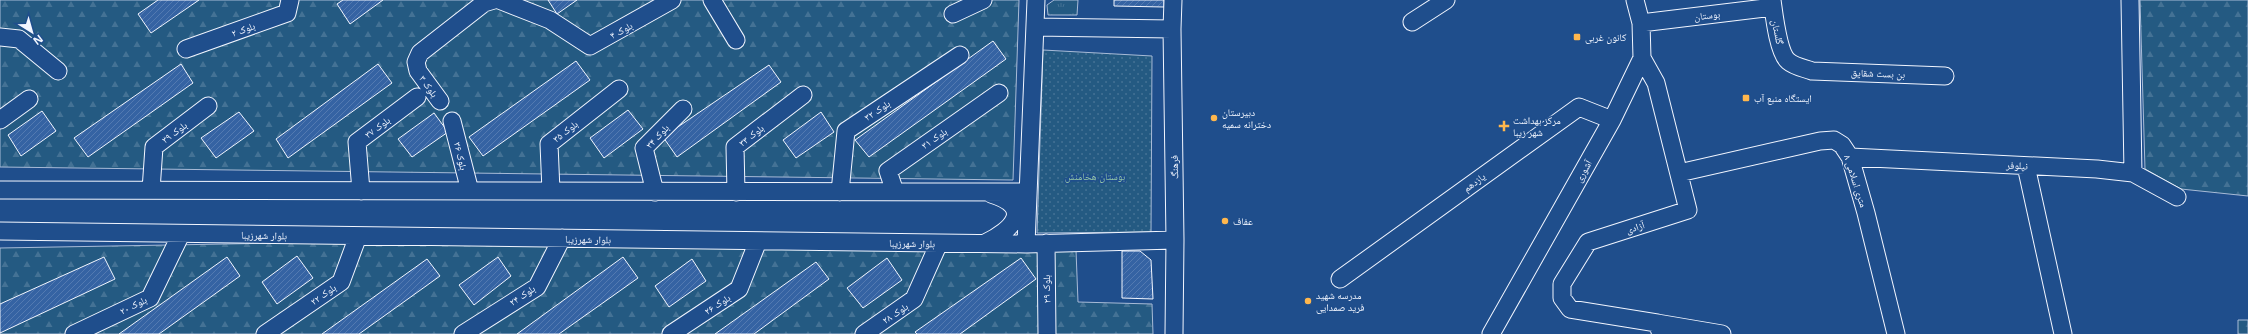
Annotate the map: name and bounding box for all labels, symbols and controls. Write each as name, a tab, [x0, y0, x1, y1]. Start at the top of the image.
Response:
street label: بوستان	[1693, 6, 1721, 24]
north arrow	[12, 12, 52, 52]
street label: بلوک ۲	[229, 18, 257, 40]
street label: بلوک ۴	[607, 18, 635, 42]
street label: گلستان	[1769, 18, 1788, 46]
place label: کانون غربی	[1585, 30, 1626, 44]
text: N	[30, 32, 46, 49]
marker: کانون غربی	[1572, 32, 1582, 42]
street label: بن بست شقایق	[1851, 65, 1906, 81]
street label: بلوک ۳	[416, 72, 442, 100]
place label: ایستگاه منبع آب	[1754, 91, 1812, 105]
marker: ایستگاه منبع آب	[1741, 93, 1751, 103]
street label: بلوک ۳۲	[861, 96, 893, 124]
place label: دبیرستان دخترانه سمیه	[1222, 105, 1271, 131]
street label: بلوک ۳۷	[361, 113, 393, 141]
marker: دبیرستان دخترانه سمیه	[1209, 113, 1219, 123]
place label: مرکز بهداشت شهر زیبا	[1513, 113, 1561, 139]
street label: بلوک ۳۵	[549, 117, 581, 145]
street label: بلوک ۳۹	[158, 118, 190, 146]
marker: مرکز بهداشت شهر زیبا	[1498, 120, 1510, 132]
street label: بلوک ۳۴	[642, 121, 672, 151]
street label: بلوک ۳۳	[735, 121, 767, 149]
street label: بلوک ۳۱	[918, 124, 950, 152]
street label: بلوک ۳۶	[451, 140, 471, 172]
street label: ۸ متری اسلامی	[1841, 153, 1871, 210]
street label: فرهنگ	[1167, 155, 1181, 179]
street label: آشوری	[1571, 157, 1595, 185]
street label: نیلوفر	[2005, 157, 2028, 173]
park label: بوستان هخامنش	[1065, 169, 1126, 183]
street label: یازدهم	[1460, 169, 1489, 196]
place label: عفاف	[1233, 214, 1253, 228]
marker: عفاف	[1220, 216, 1230, 226]
street label: آزادی	[1624, 217, 1647, 237]
street label: بلوار شهرزیبا	[241, 228, 287, 242]
street label: بلوار شهرزیبا	[565, 232, 611, 246]
street label: بلوار شهرزیبا	[889, 236, 935, 250]
street label: بلوک ۲۹	[1039, 274, 1053, 303]
street label: بلوک ۲۲	[307, 280, 339, 308]
street label: بلوک ۲۴	[506, 281, 538, 309]
place label: مدرسه شهید فرید صمدایی	[1316, 288, 1364, 314]
street label: بلوک ۲۶	[701, 290, 733, 318]
street label: بلوک ۲۰	[117, 292, 149, 318]
marker: مدرسه شهید فرید صمدایی	[1303, 296, 1313, 306]
street label: بلوک ۲۸	[879, 299, 911, 327]

